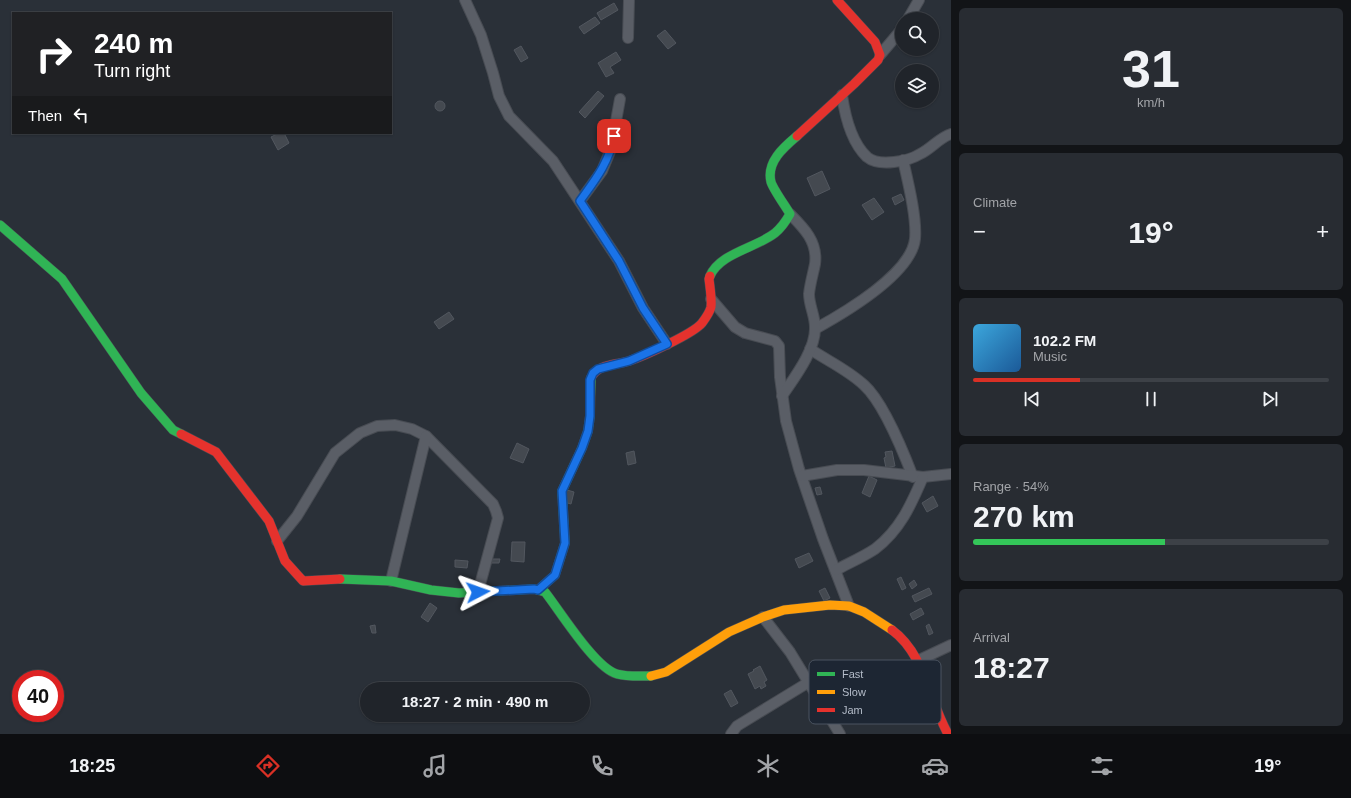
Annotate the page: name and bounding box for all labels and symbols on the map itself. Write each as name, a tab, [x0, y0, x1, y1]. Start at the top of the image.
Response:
pin	[597, 119, 631, 153]
position arrow	[457, 571, 499, 613]
legend	[809, 660, 941, 724]
text: Fast	[842, 668, 863, 680]
speed limit sign: 40	[12, 670, 64, 722]
text: Slow	[842, 686, 866, 698]
text: Jam	[842, 704, 863, 716]

